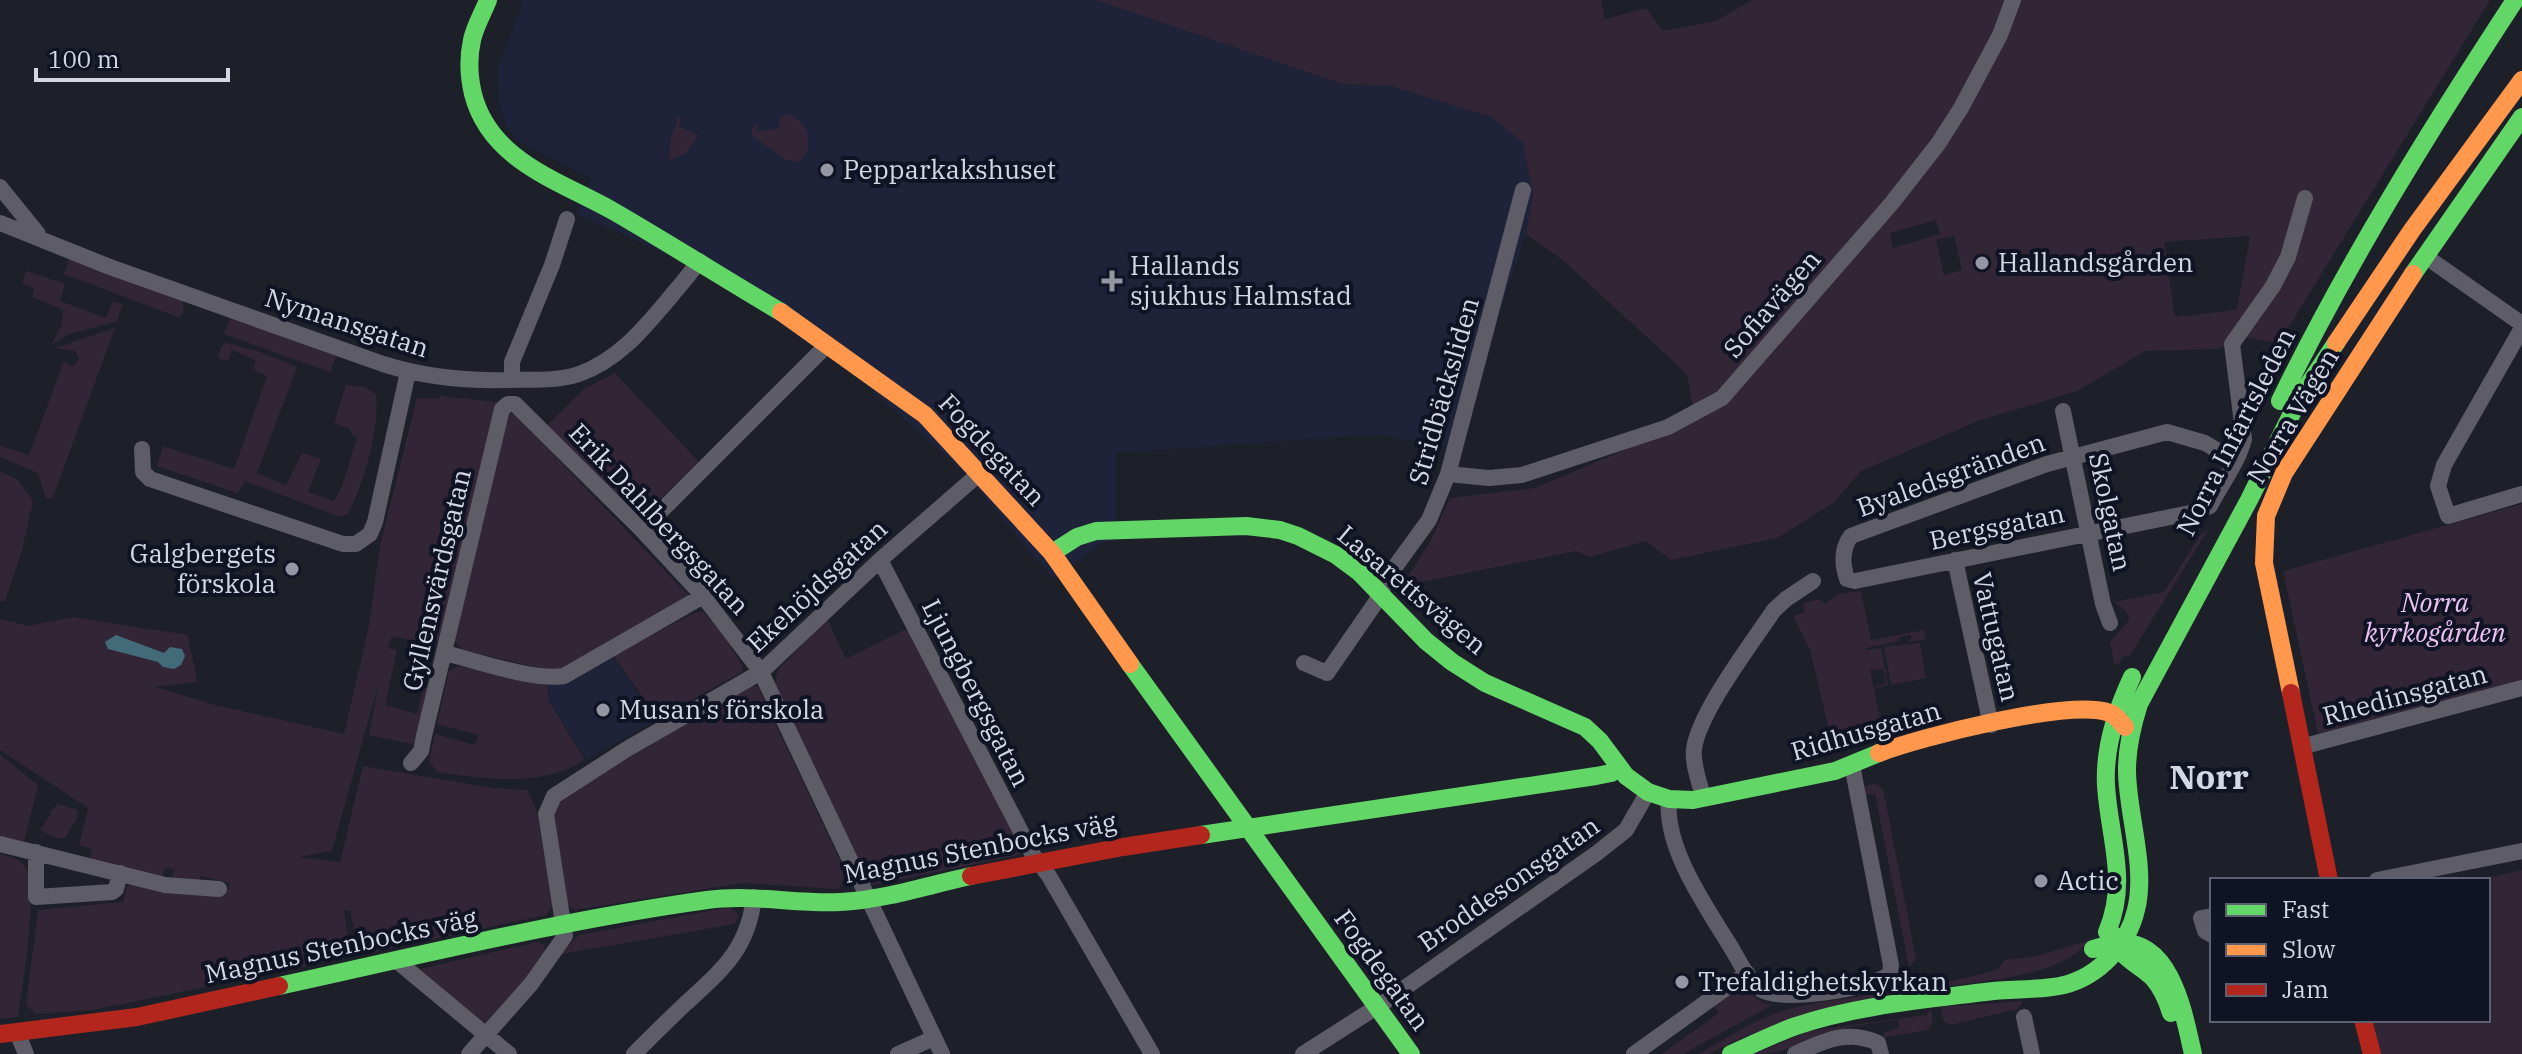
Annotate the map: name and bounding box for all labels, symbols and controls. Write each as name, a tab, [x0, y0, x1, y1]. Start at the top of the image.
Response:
scale bar	[36, 32, 228, 82]
text: 100 m	[48, 43, 120, 75]
place label: Pepparkakshuset	[843, 152, 1056, 186]
marker: Pepparkakshuset	[818, 161, 836, 179]
street label: Sofiavägen	[1715, 242, 1827, 364]
place label: Hallandsgården	[1998, 245, 2193, 279]
place label: Hallands sjukhus Halmstad	[1130, 248, 1352, 312]
marker: Hallandsgården	[1973, 254, 1991, 272]
marker: Hallands sjukhus Halmstad	[1101, 270, 1123, 292]
street label: Nymansgatan	[261, 280, 433, 365]
street label: Stridbäcksliden	[1400, 293, 1486, 488]
street label: Norra Infartsleden	[2168, 322, 2302, 541]
street label: Norra Vägen	[2238, 341, 2346, 489]
street label: Fogdegatan	[932, 386, 1053, 513]
street label: Erik Dahlbergsgatan	[562, 415, 757, 621]
street label: Byaledsgränden	[1852, 424, 2050, 524]
street label: Skolgatan	[2082, 449, 2140, 574]
street label: Gyllensvärdsgatan	[394, 465, 478, 694]
street label: Bergsgatan	[1926, 495, 2068, 557]
street label: Ekehöjdsgatan	[739, 511, 894, 659]
street label: Lasarettsvägen	[1331, 517, 1494, 662]
place label: Galgbergets förskola	[130, 536, 276, 600]
marker: Galgbergets förskola	[283, 560, 301, 578]
street label: Vattugatan	[1966, 569, 2028, 705]
park label: Norra kyrkogården	[2364, 585, 2506, 649]
street label: Ljungbergsgatan	[915, 593, 1039, 792]
street label: Rhedinsgatan	[2319, 656, 2491, 732]
place label: Musan's förskola	[619, 692, 824, 726]
street label: Ridhusgatan	[1787, 692, 1945, 768]
marker: Musan's förskola	[594, 701, 612, 719]
district label: Norr	[2169, 754, 2249, 798]
street label: Magnus Stenbocks väg	[841, 804, 1119, 890]
street label: Broddesonsgatan	[1411, 808, 1606, 958]
place label: Actic	[2057, 863, 2119, 897]
marker: Actic	[2032, 872, 2050, 890]
legend	[2210, 878, 2490, 1022]
text: Fast	[2282, 893, 2329, 925]
street label: Magnus Stenbocks väg	[202, 900, 480, 990]
street label: Fogdegatan	[1327, 902, 1438, 1037]
text: Slow	[2282, 933, 2336, 965]
place label: Trefaldighetskyrkan	[1698, 964, 1948, 998]
marker: Trefaldighetskyrkan	[1673, 973, 1691, 991]
text: Jam	[2282, 973, 2329, 1005]

